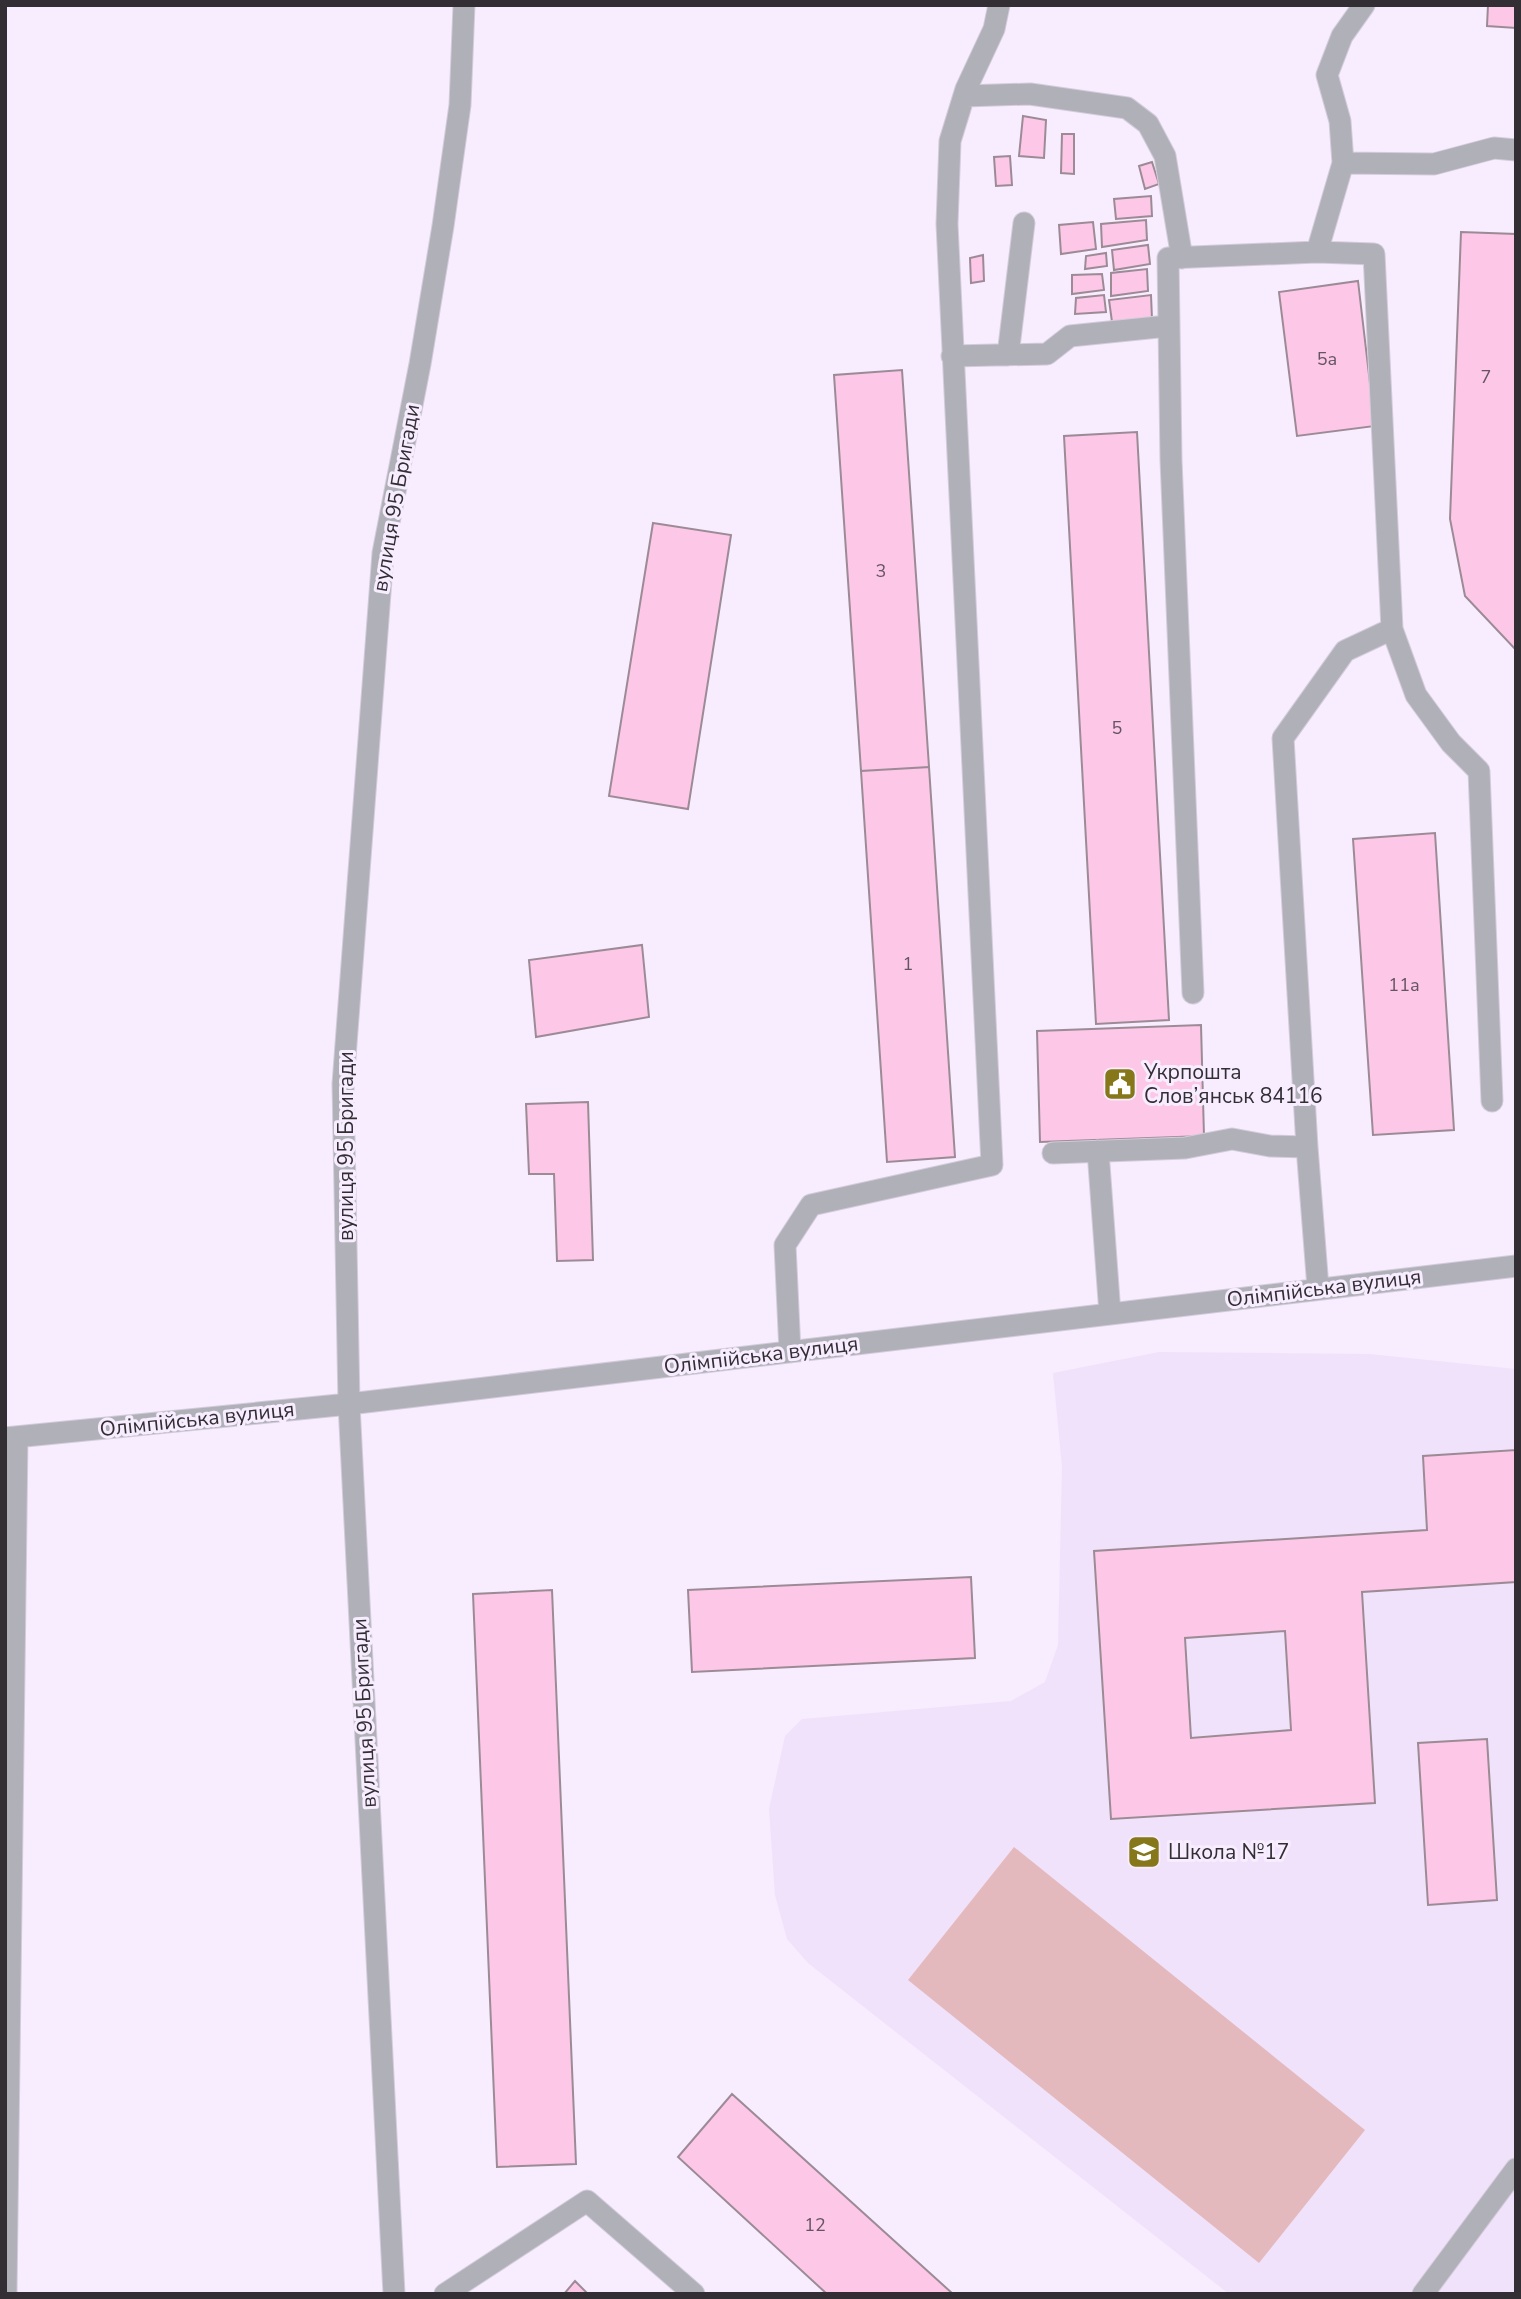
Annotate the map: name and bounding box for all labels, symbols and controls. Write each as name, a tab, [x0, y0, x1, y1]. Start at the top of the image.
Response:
house number: 5а	[1317, 347, 1337, 371]
house number: 7	[1481, 365, 1491, 389]
street label: вулиця 95 Бригади	[366, 402, 426, 594]
house number: 3	[876, 559, 886, 583]
house number: 5	[1112, 716, 1122, 740]
house number: 1	[903, 952, 913, 976]
house number: 11а	[1388, 973, 1420, 997]
street label: вулиця 95 Бригади	[332, 1051, 360, 1241]
place label: Укрпошта Слов’янськ 84116	[1143, 1058, 1323, 1110]
public building icon: Укрпошта Слов’янськ 84116	[1101, 1065, 1139, 1103]
street label: Олімпійська вулиця	[1225, 1262, 1423, 1314]
street label: Олімпійська вулиця	[662, 1329, 860, 1381]
street label: Олімпійська вулиця	[98, 1395, 296, 1443]
street label: вулиця 95 Бригади	[345, 1618, 383, 1808]
school or university icon: Школа №17	[1125, 1833, 1163, 1871]
place label: Школа №17	[1168, 1838, 1289, 1866]
house number: 12	[804, 2213, 826, 2237]

